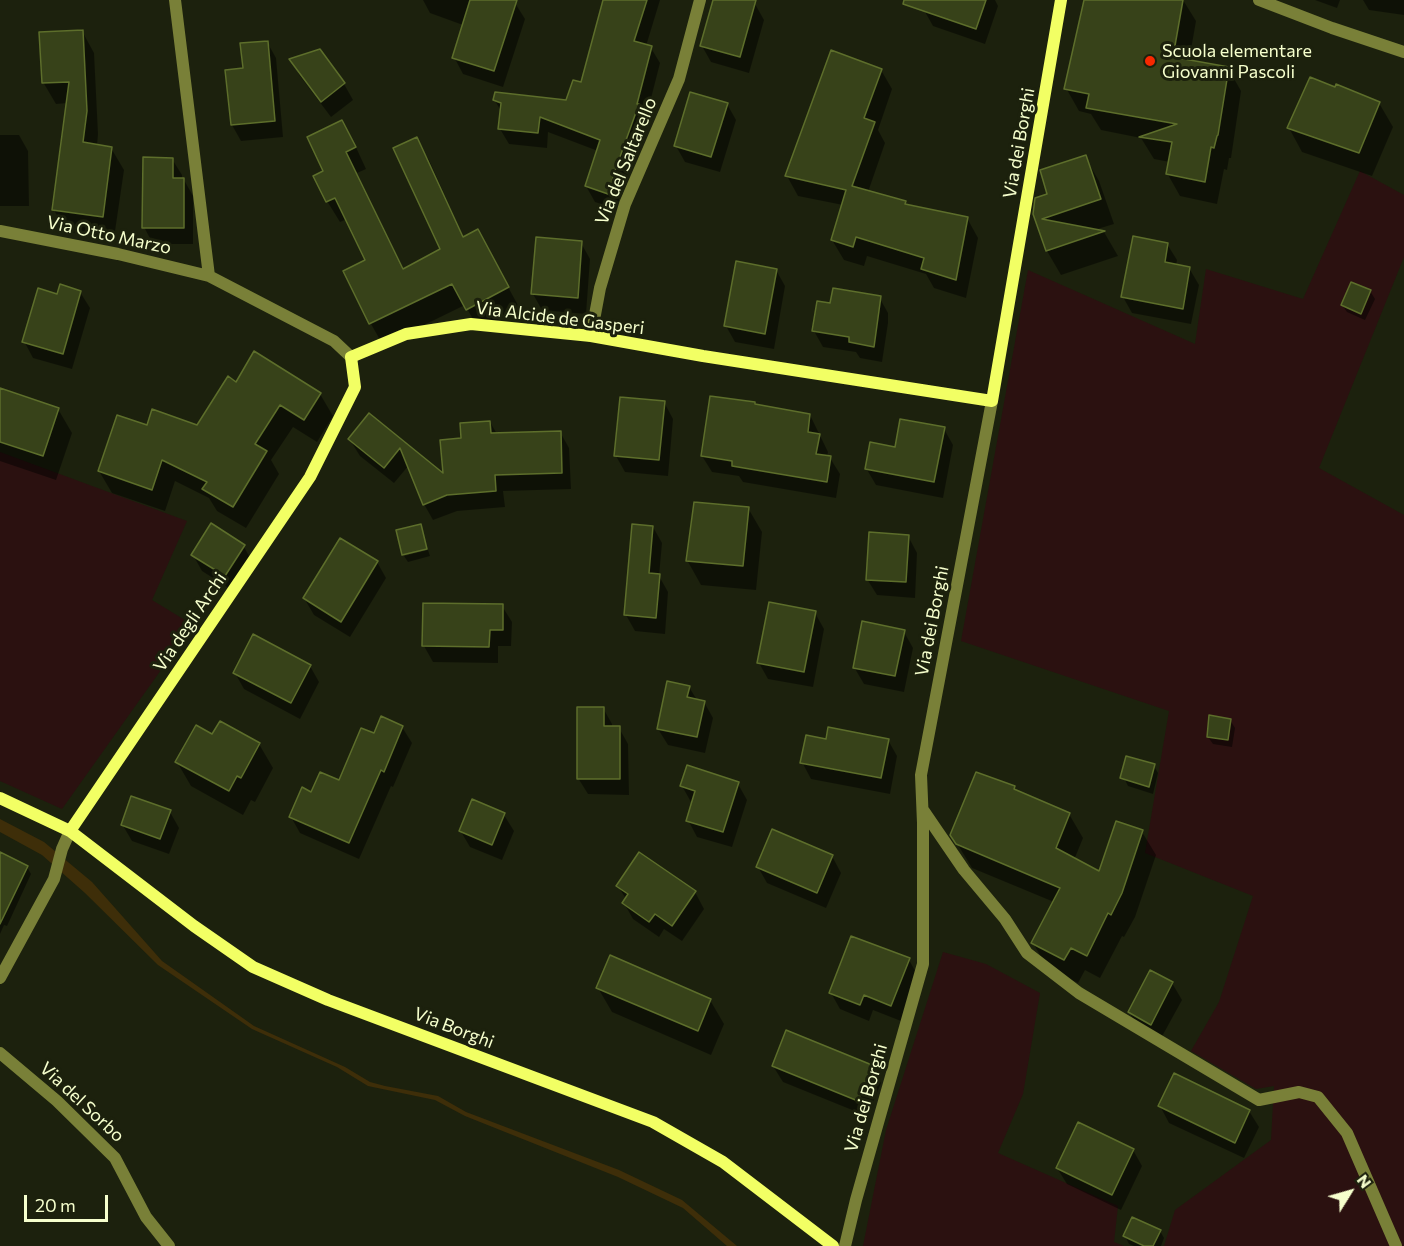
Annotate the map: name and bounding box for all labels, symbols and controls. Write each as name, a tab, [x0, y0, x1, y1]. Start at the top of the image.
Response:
place label: Scuola elementare Giovanni Pascoli	[1162, 40, 1312, 82]
marker: Scuola elementare Giovanni Pascoli	[1143, 54, 1157, 68]
street label: Via dei Borghi	[999, 86, 1039, 200]
street label: Via del Saltarello	[591, 94, 661, 228]
street label: Via Otto Marzo	[45, 211, 173, 259]
street label: Via Alcide de Gasperi	[474, 297, 646, 339]
street label: Via dei Borghi	[911, 564, 953, 678]
street label: Via degli Archi	[149, 568, 231, 676]
street label: Via Borghi	[411, 1003, 497, 1053]
street label: Via dei Borghi	[840, 1041, 892, 1155]
street label: Via del Sorbo	[35, 1057, 129, 1147]
north arrow	[1320, 1162, 1380, 1222]
text: N	[1354, 1170, 1376, 1191]
scale bar	[27, 1183, 111, 1221]
text: 20 m	[35, 1194, 76, 1216]

